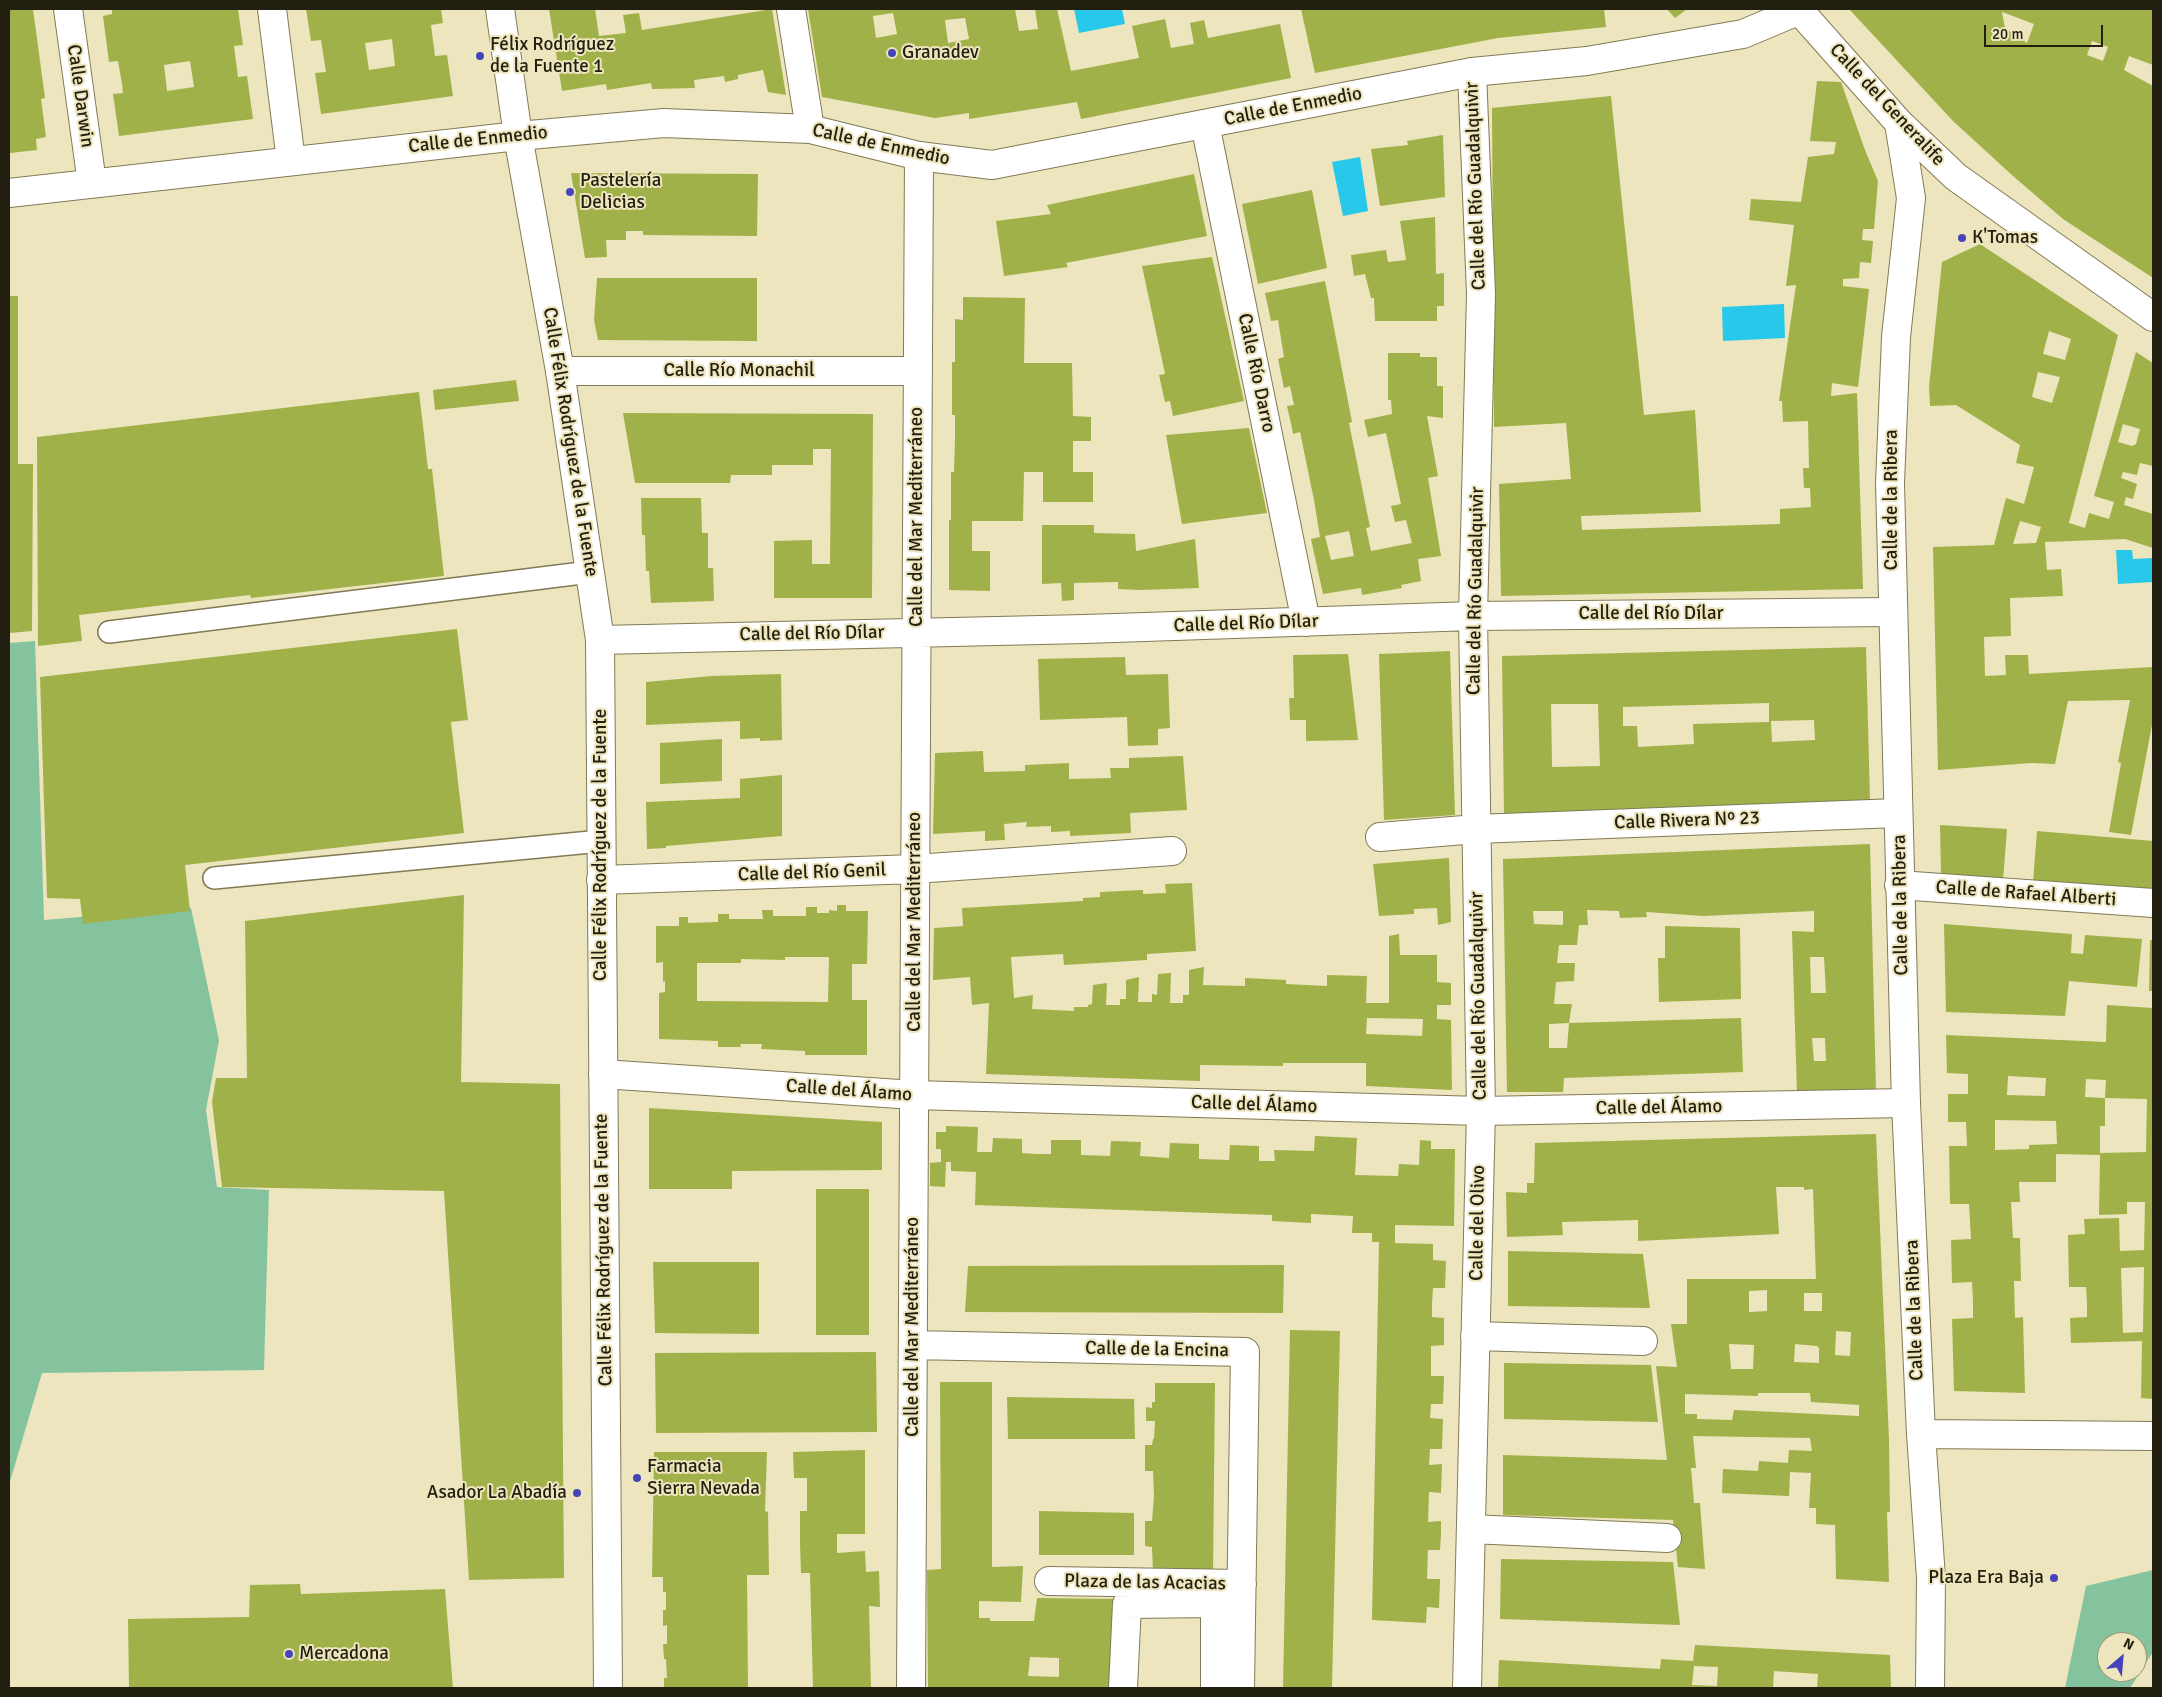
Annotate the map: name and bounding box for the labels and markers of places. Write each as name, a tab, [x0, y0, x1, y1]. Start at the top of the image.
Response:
place label: Félix Rodríguez de la Fuente 1	[490, 34, 614, 78]
place label: Granadev	[902, 42, 979, 64]
marker: Granadev	[886, 47, 898, 59]
marker: Félix Rodríguez de la Fuente 1	[474, 50, 486, 62]
place label: Pastelería Delicias	[580, 170, 661, 214]
marker: Pastelería Delicias	[564, 186, 576, 198]
place label: K'Tomas	[1972, 227, 2038, 249]
marker: K'Tomas	[1956, 232, 1968, 244]
place label: Farmacia Sierra Nevada	[647, 1456, 760, 1500]
marker: Farmacia Sierra Nevada	[631, 1472, 643, 1484]
place label: Asador La Abadía	[427, 1482, 567, 1504]
marker: Asador La Abadía	[571, 1487, 583, 1499]
place label: Plaza Era Baja	[1928, 1567, 2044, 1589]
marker: Plaza Era Baja	[2048, 1572, 2060, 1584]
place label: Mercadona	[299, 1643, 389, 1665]
marker: Mercadona	[283, 1648, 295, 1660]

